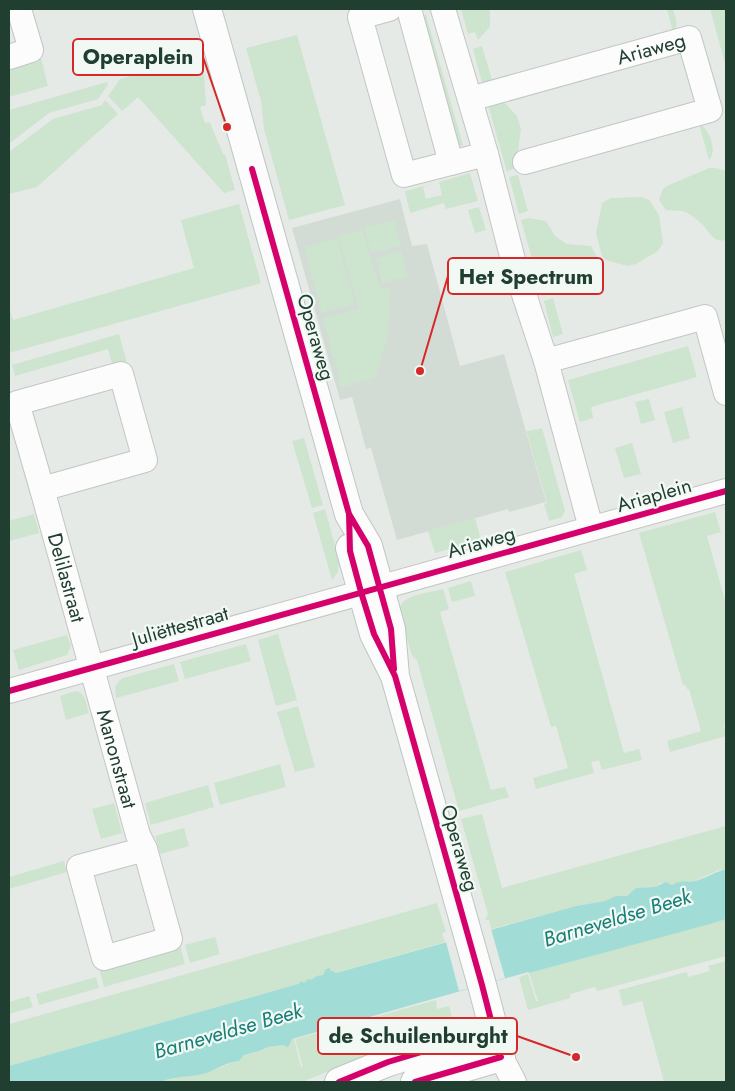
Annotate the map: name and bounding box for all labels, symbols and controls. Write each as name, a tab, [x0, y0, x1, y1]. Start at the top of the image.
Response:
street label: Ariaweg	[614, 26, 689, 72]
callout: Operaplein	[73, 39, 203, 75]
text: Operaplein	[83, 42, 193, 72]
callout: Het Spectrum	[448, 258, 603, 294]
text: Het Spectrum	[459, 262, 593, 292]
street label: Operaweg	[289, 290, 342, 384]
street label: Ariaplein	[613, 471, 695, 520]
street label: Ariaweg	[444, 519, 519, 566]
street label: Delilastraat	[40, 530, 92, 626]
street label: Juliëttestraat	[126, 599, 232, 655]
street label: Manonstraat	[89, 706, 144, 812]
street label: Operaweg	[433, 801, 486, 895]
water label: Barneveldse Beek	[540, 881, 695, 955]
water label: Barneveldse Beek	[150, 995, 307, 1066]
callout: de Schuilenburght	[318, 1018, 517, 1054]
text: de Schuilenburght	[328, 1021, 508, 1051]

